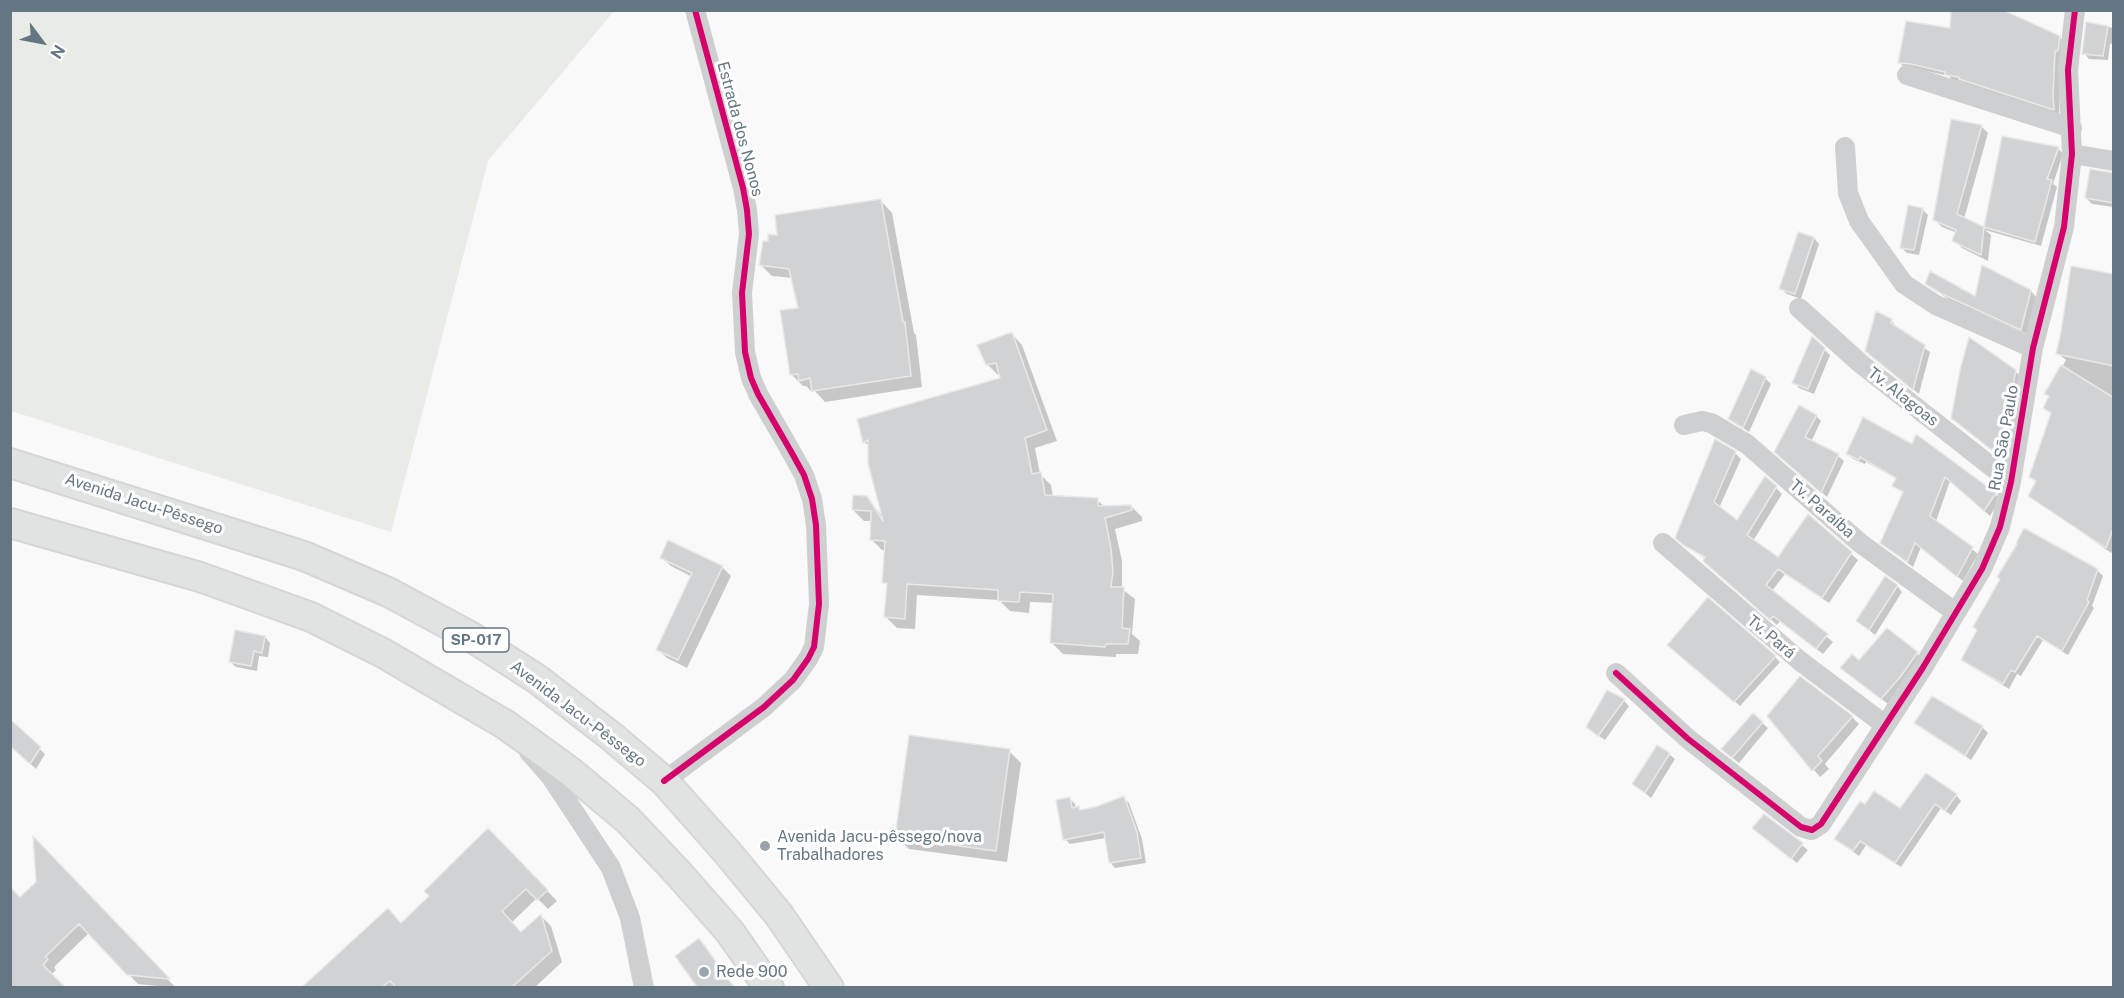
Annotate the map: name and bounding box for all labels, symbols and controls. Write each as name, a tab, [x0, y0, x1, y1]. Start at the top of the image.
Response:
north arrow	[12, 12, 72, 72]
text: N	[46, 41, 69, 62]
street label: Estrada dos Nonos	[713, 59, 767, 199]
street label: Tv. Alagoas	[1864, 364, 1942, 430]
street label: Rua São Paulo	[1985, 384, 2023, 492]
street label: Avenida Jacu-Pêssego	[63, 469, 225, 539]
street label: Tv. Paraíba	[1786, 476, 1858, 542]
street label: Tv. Pará	[1743, 611, 1799, 663]
road number: SP-017	[443, 628, 509, 652]
street label: Avenida Jacu-Pêssego	[506, 657, 650, 771]
place label: Avenida Jacu-pêssego/nova Trabalhadores	[777, 827, 982, 865]
marker: Avenida Jacu-pêssego/nova Trabalhadores	[758, 839, 772, 853]
place label: Rede 900	[716, 962, 787, 982]
marker: Rede 900	[697, 965, 711, 979]

